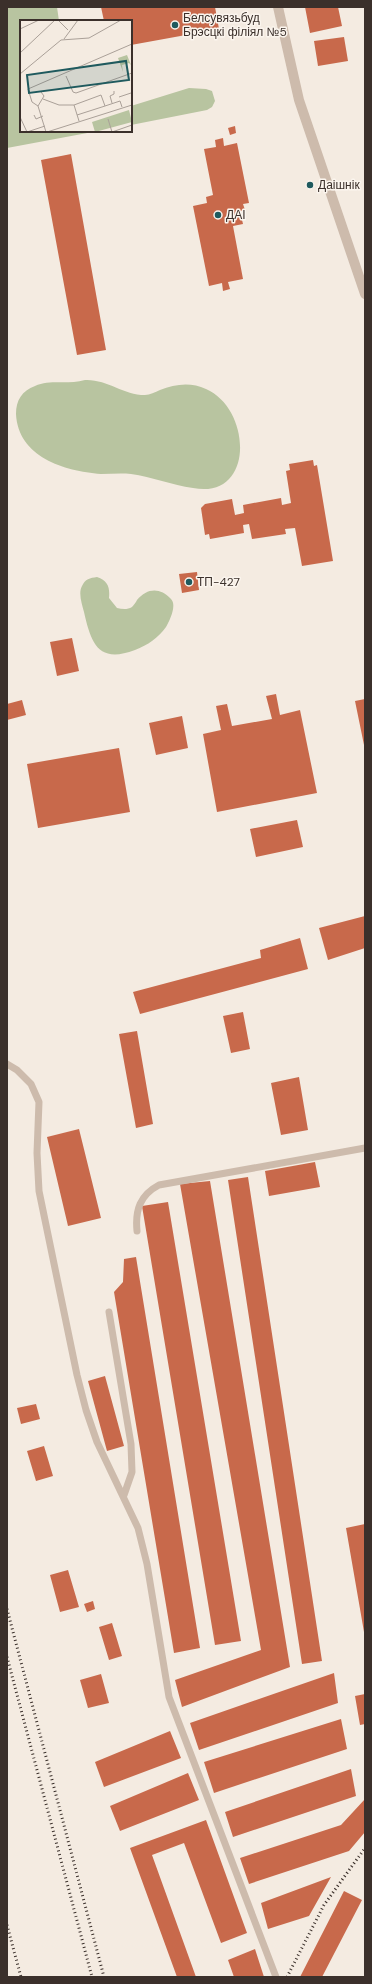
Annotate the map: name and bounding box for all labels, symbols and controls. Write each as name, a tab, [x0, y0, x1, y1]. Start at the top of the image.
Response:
place label: Белсувязьбуд Брэсцкі філіял №5	[183, 10, 287, 40]
inset map	[20, 20, 132, 132]
marker: Белсувязьбуд Брэсцкі філіял №5	[170, 20, 180, 30]
place label: Даішнік	[318, 177, 360, 193]
marker: Даішнік	[305, 180, 315, 190]
place label: ДАІ	[226, 207, 245, 223]
marker: ДАІ	[213, 210, 223, 220]
place label: ТП-427	[197, 574, 240, 590]
marker: ТП-427	[184, 577, 194, 587]

